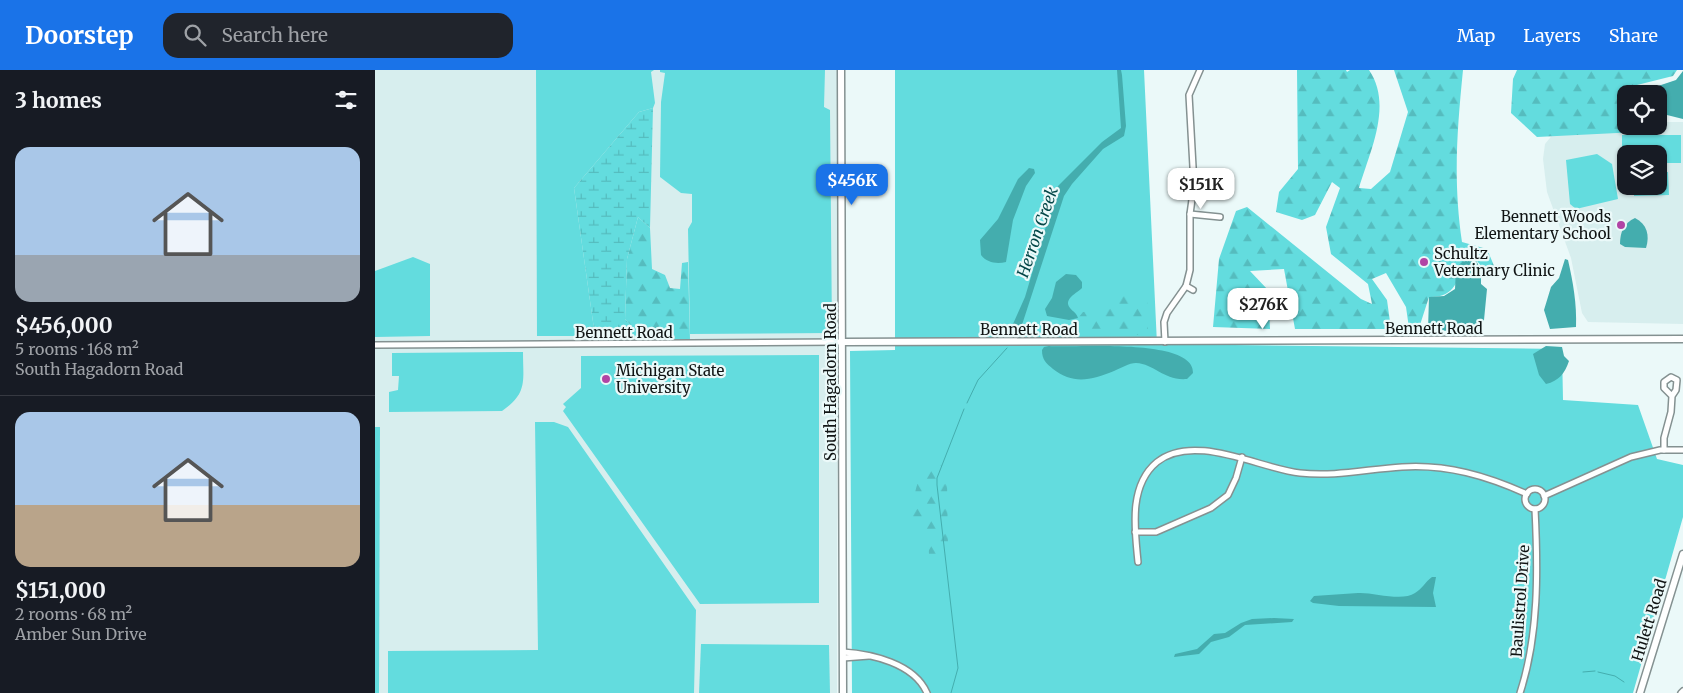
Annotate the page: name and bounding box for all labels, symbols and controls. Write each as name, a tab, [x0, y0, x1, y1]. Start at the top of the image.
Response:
search box	[163, 13, 513, 58]
text: Doorstep	[25, 20, 133, 51]
icon: search	[181, 21, 209, 49]
text: Search here	[221, 23, 328, 47]
text: Map	[1457, 24, 1495, 47]
text: Layers	[1523, 24, 1581, 47]
text: Share	[1609, 24, 1658, 47]
map controls	[1617, 85, 1667, 195]
button: locate	[1617, 85, 1667, 135]
icon: filters	[332, 86, 360, 114]
text: 3 homes	[15, 87, 102, 114]
button: layers	[1617, 145, 1667, 195]
pin: $456K	[817, 164, 887, 206]
pin: $151K	[1166, 168, 1236, 210]
text: $456K	[827, 170, 877, 190]
text: $151K	[1179, 174, 1223, 194]
icon: home	[143, 179, 233, 269]
water label: Herron Creek	[1012, 184, 1062, 281]
place label: Bennett Woods Elementary School	[1474, 207, 1611, 243]
marker: Bennett Woods Elementary School	[1615, 219, 1627, 231]
place label: Schultz Veterinary Clinic	[1433, 244, 1555, 280]
marker: Schultz Veterinary Clinic	[1418, 256, 1430, 268]
pin: $276K	[1228, 288, 1298, 330]
text: $276K	[1238, 294, 1288, 314]
street label: South Hagadorn Road	[821, 303, 840, 461]
text: $456,000	[15, 312, 113, 339]
street label: Bennett Road	[1385, 319, 1483, 338]
street label: Bennett Road	[980, 320, 1078, 339]
street label: Bennett Road	[575, 323, 673, 342]
text: 5 rooms · 168 m²	[15, 339, 139, 359]
text: South Hagadorn Road	[15, 359, 183, 379]
place label: Michigan State University	[616, 361, 724, 397]
marker: Michigan State University	[600, 373, 612, 385]
icon: home	[143, 445, 233, 535]
street label: Baulistrol Drive	[1507, 544, 1533, 658]
street label: Hulett Road	[1627, 576, 1671, 664]
text: $151,000	[15, 577, 106, 604]
text: 2 rooms · 68 m²	[15, 604, 132, 624]
text: Amber Sun Drive	[15, 624, 147, 644]

